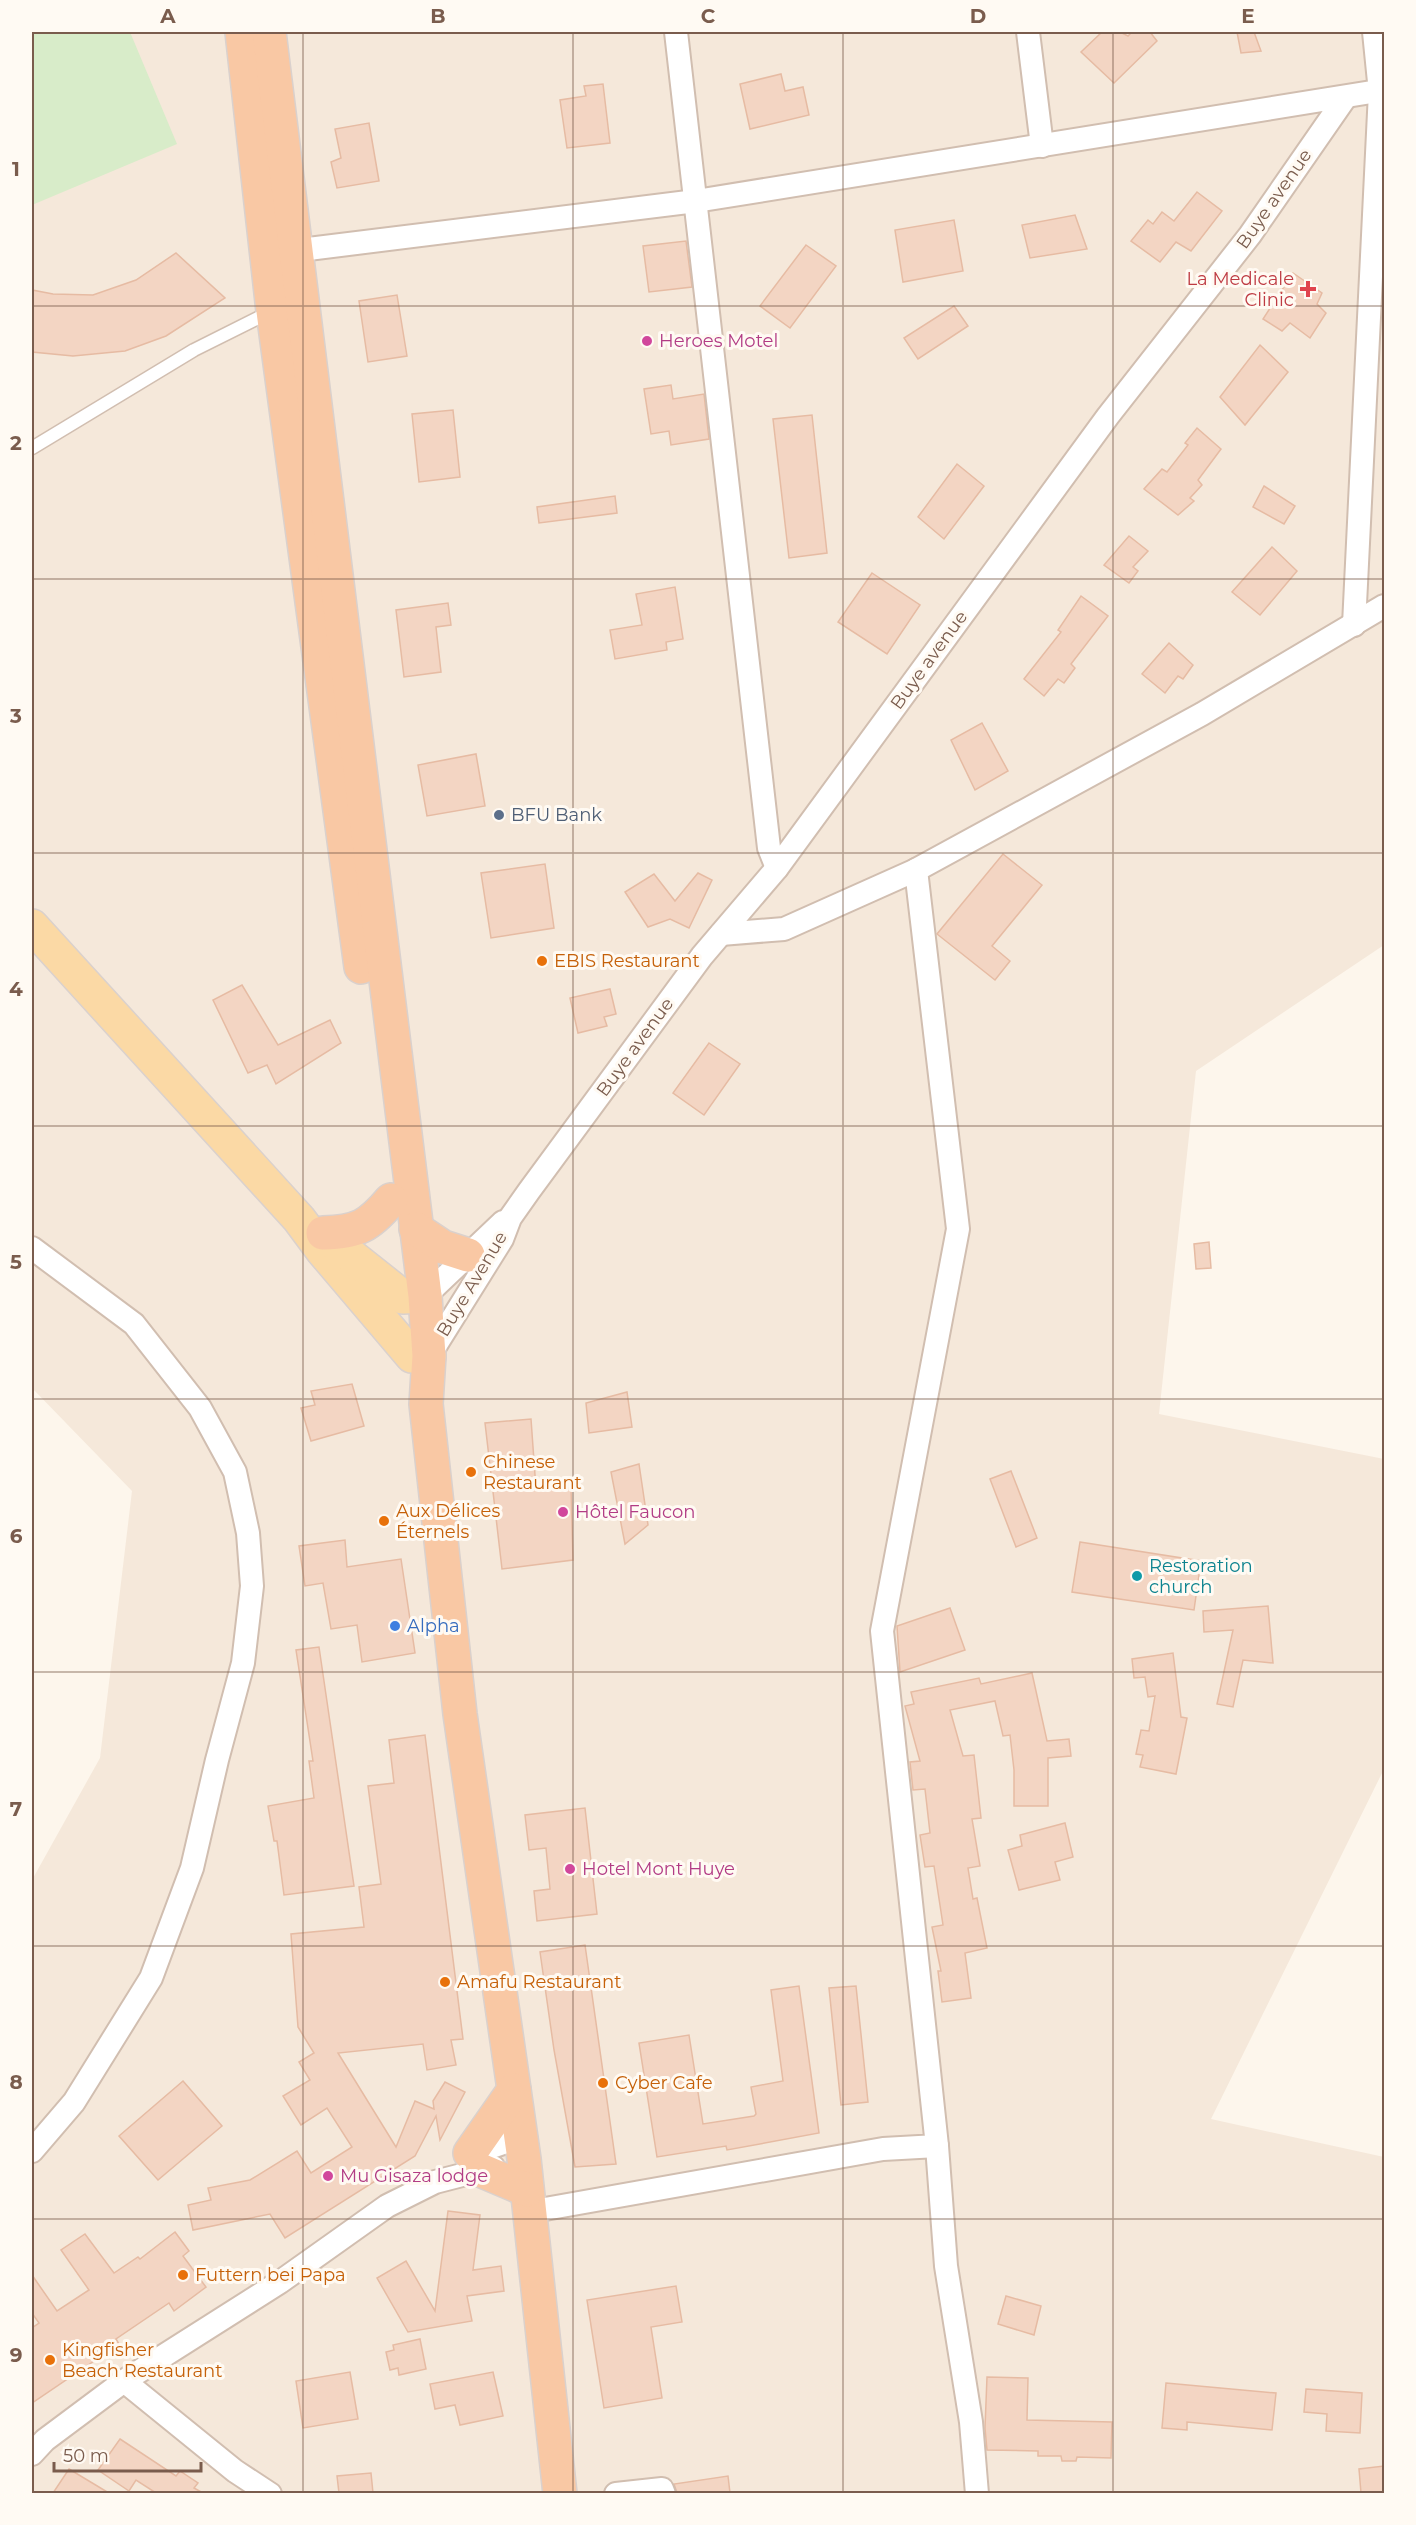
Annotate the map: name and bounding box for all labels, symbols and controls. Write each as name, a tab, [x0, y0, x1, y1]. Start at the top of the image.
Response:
text: A	[159, 4, 176, 28]
text: B	[430, 4, 446, 28]
text: C	[701, 4, 716, 28]
text: D	[970, 4, 986, 28]
text: E	[1241, 4, 1255, 28]
street label: Buye avenue	[1232, 145, 1317, 253]
text: 1	[12, 157, 20, 181]
place label: La Medicale Clinic	[1186, 268, 1294, 311]
marker: La Medicale Clinic	[1299, 280, 1317, 298]
place label: Heroes Motel	[659, 330, 778, 352]
marker: Heroes Motel	[640, 334, 654, 348]
text: 2	[10, 431, 22, 455]
street label: Buye avenue	[886, 606, 972, 714]
text: 3	[9, 704, 22, 728]
place label: BFU Bank	[511, 804, 602, 826]
marker: BFU Bank	[492, 808, 506, 822]
place label: EBIS Restaurant	[554, 950, 700, 972]
marker: EBIS Restaurant	[535, 954, 549, 968]
text: 4	[9, 977, 23, 1001]
street label: Buye avenue	[592, 993, 678, 1101]
street label: Buye Avenue	[432, 1227, 512, 1340]
text: 5	[10, 1250, 22, 1274]
place label: Chinese Restaurant	[483, 1451, 582, 1494]
marker: Chinese Restaurant	[464, 1465, 478, 1479]
place label: Aux Délices Éternels	[396, 1500, 500, 1543]
place label: Hôtel Faucon	[575, 1501, 695, 1523]
marker: Hôtel Faucon	[556, 1505, 570, 1519]
marker: Aux Délices Éternels	[377, 1514, 391, 1528]
text: 6	[10, 1524, 23, 1548]
place label: Restoration church	[1149, 1555, 1253, 1598]
marker: Restoration church	[1130, 1569, 1144, 1583]
place label: Alpha	[407, 1615, 460, 1637]
marker: Alpha	[388, 1619, 402, 1633]
text: 7	[10, 1797, 22, 1821]
place label: Hotel Mont Huye	[582, 1858, 735, 1880]
marker: Hotel Mont Huye	[563, 1862, 577, 1876]
place label: Amafu Restaurant	[457, 1971, 621, 1993]
marker: Amafu Restaurant	[438, 1975, 452, 1989]
text: 8	[9, 2070, 23, 2094]
place label: Cyber Cafe	[615, 2072, 713, 2094]
marker: Cyber Cafe	[596, 2076, 610, 2090]
place label: Mu Gisaza lodge	[340, 2165, 488, 2187]
marker: Mu Gisaza lodge	[321, 2169, 335, 2183]
place label: Futtern bei Papa	[195, 2264, 346, 2286]
marker: Futtern bei Papa	[176, 2268, 190, 2282]
place label: Kingfisher Beach Restaurant	[62, 2339, 223, 2382]
text: 9	[10, 2343, 22, 2367]
marker: Kingfisher Beach Restaurant	[43, 2353, 57, 2367]
scale bar	[54, 2435, 201, 2473]
text: 50 m	[63, 2445, 109, 2467]

